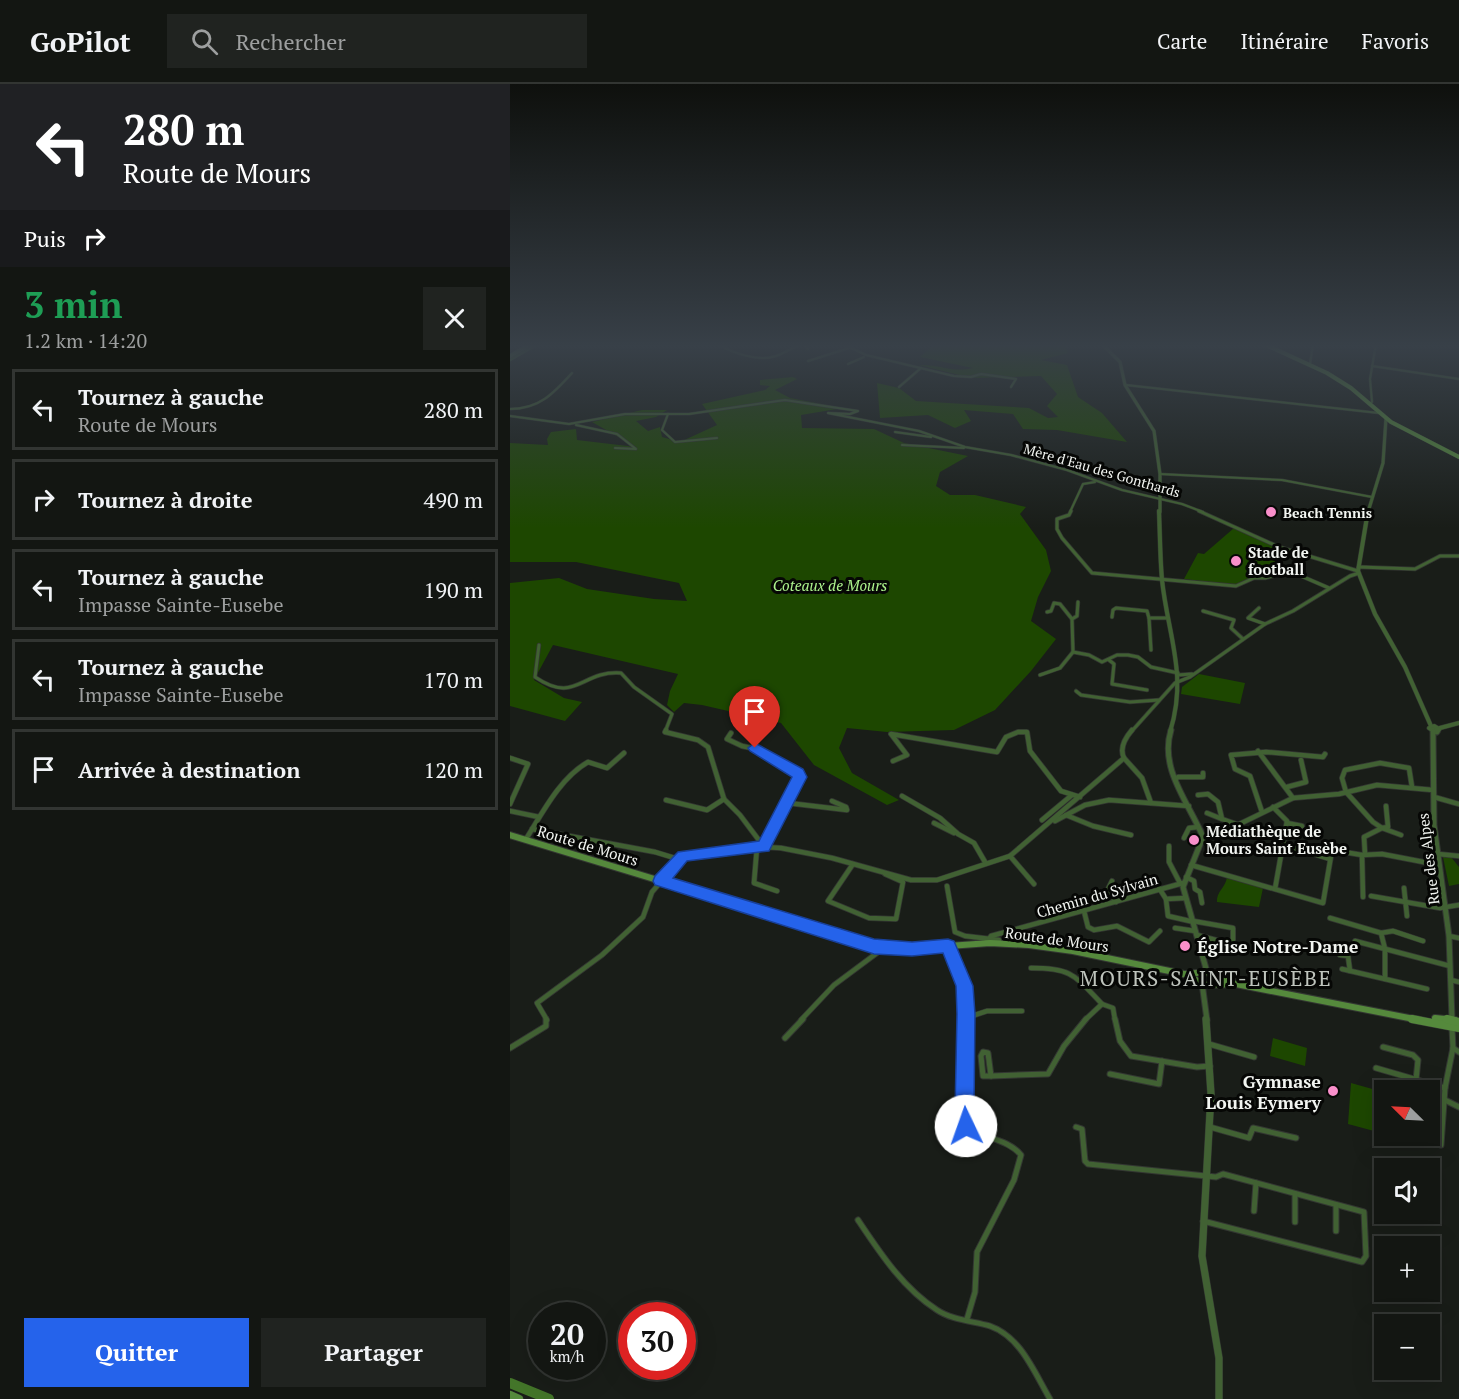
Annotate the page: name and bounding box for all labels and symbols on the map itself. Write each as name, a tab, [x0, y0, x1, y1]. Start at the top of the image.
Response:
street label: Mère d'Eau des Gonthards	[1021, 439, 1183, 501]
place label: Beach Tennis	[1283, 503, 1372, 522]
marker: Beach Tennis	[1264, 505, 1278, 519]
place label: Stade de football	[1248, 542, 1309, 579]
marker: Stade de football	[1229, 554, 1243, 568]
park label: Coteaux de Mours	[773, 575, 887, 595]
pin	[729, 686, 780, 748]
street label: Rue des Alpes	[1412, 812, 1444, 906]
street label: Route de Mours	[535, 820, 641, 870]
place label: Médiathèque de Mours Saint Eusèbe	[1206, 821, 1347, 858]
marker: Médiathèque de Mours Saint Eusèbe	[1187, 833, 1201, 847]
street label: Chemin du Sylvain	[1034, 868, 1160, 922]
street label: Route de Mours	[1004, 922, 1110, 956]
place label: Église Notre-Dame	[1197, 934, 1359, 958]
marker: Église Notre-Dame	[1178, 939, 1192, 953]
district label: MOURS-SAINT-EUSÈBE	[1080, 964, 1332, 992]
place label: Gymnase Louis Eymery	[1206, 1069, 1321, 1114]
north arrow	[1374, 1080, 1440, 1146]
marker: Gymnase Louis Eymery	[1326, 1084, 1340, 1098]
position arrow	[934, 1094, 998, 1158]
speed limit sign: 30	[618, 1302, 696, 1380]

